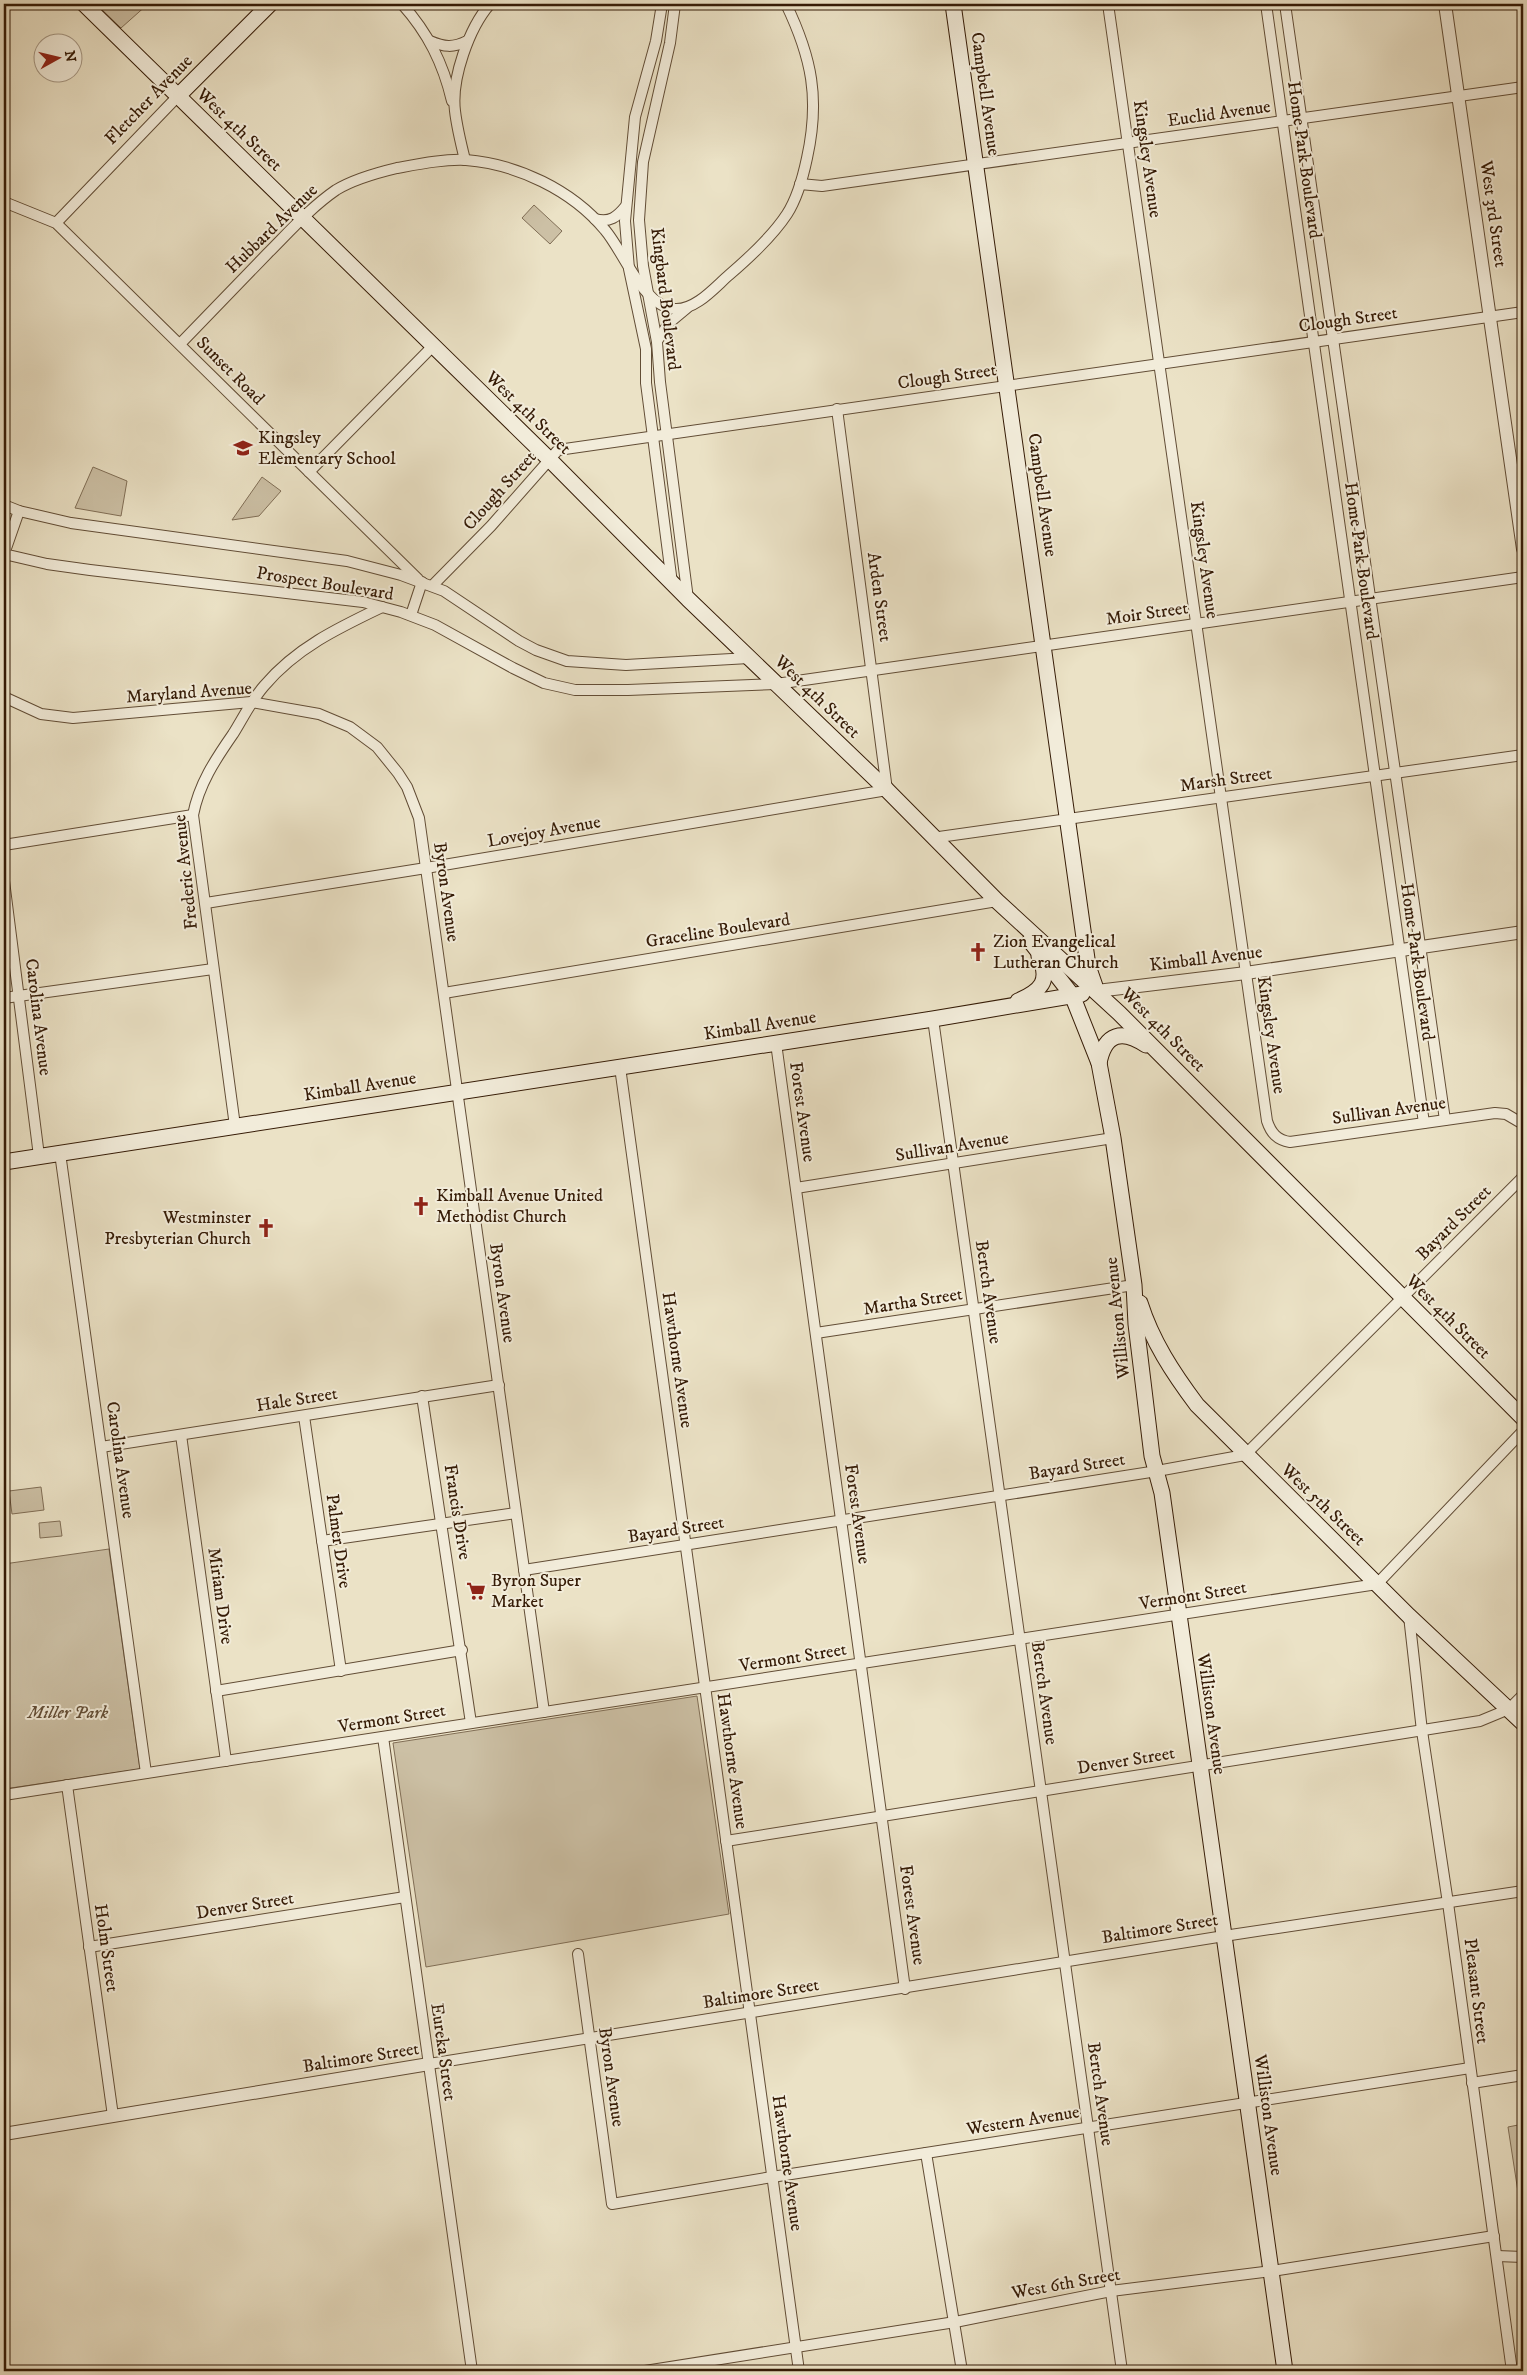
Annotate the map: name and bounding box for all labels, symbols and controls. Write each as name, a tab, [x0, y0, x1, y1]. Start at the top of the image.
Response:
street label: Campbell Avenue	[965, 31, 1005, 157]
north arrow	[32, 32, 82, 82]
text: N	[60, 49, 80, 64]
street label: Fletcher Avenue	[101, 50, 197, 150]
street label: Home Park Boulevard	[1282, 80, 1326, 240]
street label: West 4th Street	[191, 83, 287, 177]
street label: Euclid Avenue	[1166, 96, 1272, 132]
street label: Kingsley Avenue	[1128, 99, 1166, 219]
street label: West 3rd Street	[1474, 158, 1511, 269]
street label: Hubbard Avenue	[221, 180, 323, 278]
street label: Kingbard Boulevard	[645, 226, 685, 372]
street label: Clough Street	[1297, 302, 1399, 338]
street label: Sunset Road	[191, 332, 269, 410]
street label: Clough Street	[896, 359, 998, 395]
street label: West 4th Street	[480, 366, 576, 460]
place label: Kingsley Elementary School	[258, 427, 396, 470]
street label: Campbell Avenue	[1022, 432, 1062, 558]
school or university icon: Kingsley Elementary School	[232, 437, 254, 459]
street label: Clough Street	[459, 447, 542, 535]
street label: Home Park Boulevard	[1339, 481, 1383, 641]
street label: Kingsley Avenue	[1185, 500, 1223, 620]
street label: Arden Street	[862, 551, 896, 644]
street label: Prospect Boulevard	[255, 562, 395, 606]
street label: Moir Street	[1105, 597, 1190, 631]
street label: West 4th Street	[769, 650, 865, 744]
street label: Maryland Avenue	[125, 678, 253, 708]
street label: Marsh Street	[1179, 763, 1274, 797]
street label: Lovejoy Avenue	[486, 811, 602, 853]
street label: Frederic Avenue	[169, 813, 203, 931]
street label: Byron Avenue	[428, 841, 464, 943]
street label: Home Park Boulevard	[1395, 882, 1439, 1042]
street label: Graceline Boulevard	[644, 909, 792, 953]
place label: Zion Evangelical Lutheran Church	[993, 931, 1119, 974]
church icon: Zion Evangelical Lutheran Church	[967, 941, 989, 963]
street label: Kimball Avenue	[1148, 941, 1264, 977]
street label: Carolina Avenue	[20, 957, 56, 1077]
street label: Kingsley Avenue	[1252, 975, 1290, 1095]
street label: West 4th Street	[1115, 982, 1210, 1077]
street label: Kimball Avenue	[702, 1006, 818, 1046]
street label: Forest Avenue	[784, 1061, 820, 1163]
street label: Kimball Avenue	[302, 1067, 418, 1107]
street label: Sullivan Avenue	[1331, 1092, 1447, 1130]
street label: Sullivan Avenue	[894, 1127, 1010, 1167]
street label: Bayard Street	[1412, 1181, 1496, 1265]
place label: Kimball Avenue United Methodist Church	[436, 1185, 603, 1228]
church icon: Kimball Avenue United Methodist Church	[410, 1195, 432, 1217]
place label: Westminster Presbyterian Church	[104, 1207, 252, 1250]
church icon: Westminster Presbyterian Church	[255, 1217, 277, 1239]
street label: Bertch Avenue	[970, 1239, 1006, 1345]
street label: Byron Avenue	[484, 1242, 520, 1344]
street label: Williston Avenue	[1101, 1256, 1135, 1381]
street label: West 4th Street	[1400, 1269, 1495, 1364]
street label: Martha Street	[862, 1283, 964, 1321]
street label: Hawthorne Avenue	[657, 1290, 697, 1430]
street label: Hale Street	[255, 1383, 339, 1417]
street label: Carolina Avenue	[101, 1400, 139, 1520]
street label: Bayard Street	[1027, 1448, 1127, 1485]
street label: West 5th Street	[1275, 1458, 1370, 1551]
street label: Francis Drive	[439, 1463, 475, 1561]
street label: Forest Avenue	[839, 1463, 875, 1565]
street label: Palmer Drive	[320, 1492, 356, 1590]
street label: Bayard Street	[626, 1511, 726, 1548]
street label: Miriam Drive	[202, 1546, 238, 1646]
place label: Byron Super Market	[491, 1570, 581, 1613]
street label: Vermont Street	[1137, 1577, 1248, 1615]
supermarket icon: Byron Super Market	[465, 1580, 487, 1602]
street label: Vermont Street	[737, 1639, 848, 1677]
street label: Bertch Avenue	[1026, 1640, 1062, 1746]
street label: Williston Avenue	[1191, 1651, 1230, 1776]
street label: Hawthorne Avenue	[712, 1691, 752, 1831]
street label: Vermont Street	[336, 1700, 447, 1738]
park label: Miller Park	[26, 1702, 109, 1724]
street label: Denver Street	[1076, 1742, 1177, 1780]
street label: Forest Avenue	[894, 1864, 930, 1966]
street label: Denver Street	[195, 1887, 296, 1925]
street label: Holm Street	[89, 1902, 123, 1994]
street label: Baltimore Street	[1100, 1909, 1220, 1949]
street label: Pleasant Street	[1459, 1937, 1493, 2045]
street label: Baltimore Street	[701, 1974, 821, 2014]
street label: Eureka Street	[425, 2002, 461, 2103]
street label: Byron Avenue	[593, 2026, 629, 2128]
street label: Baltimore Street	[301, 2038, 421, 2078]
street label: Bertch Avenue	[1082, 2041, 1118, 2147]
street label: Williston Avenue	[1248, 2052, 1287, 2177]
street label: Hawthorne Avenue	[767, 2093, 807, 2233]
street label: Western Avenue	[964, 2101, 1081, 2141]
street label: West 6th Street	[1009, 2264, 1122, 2305]

